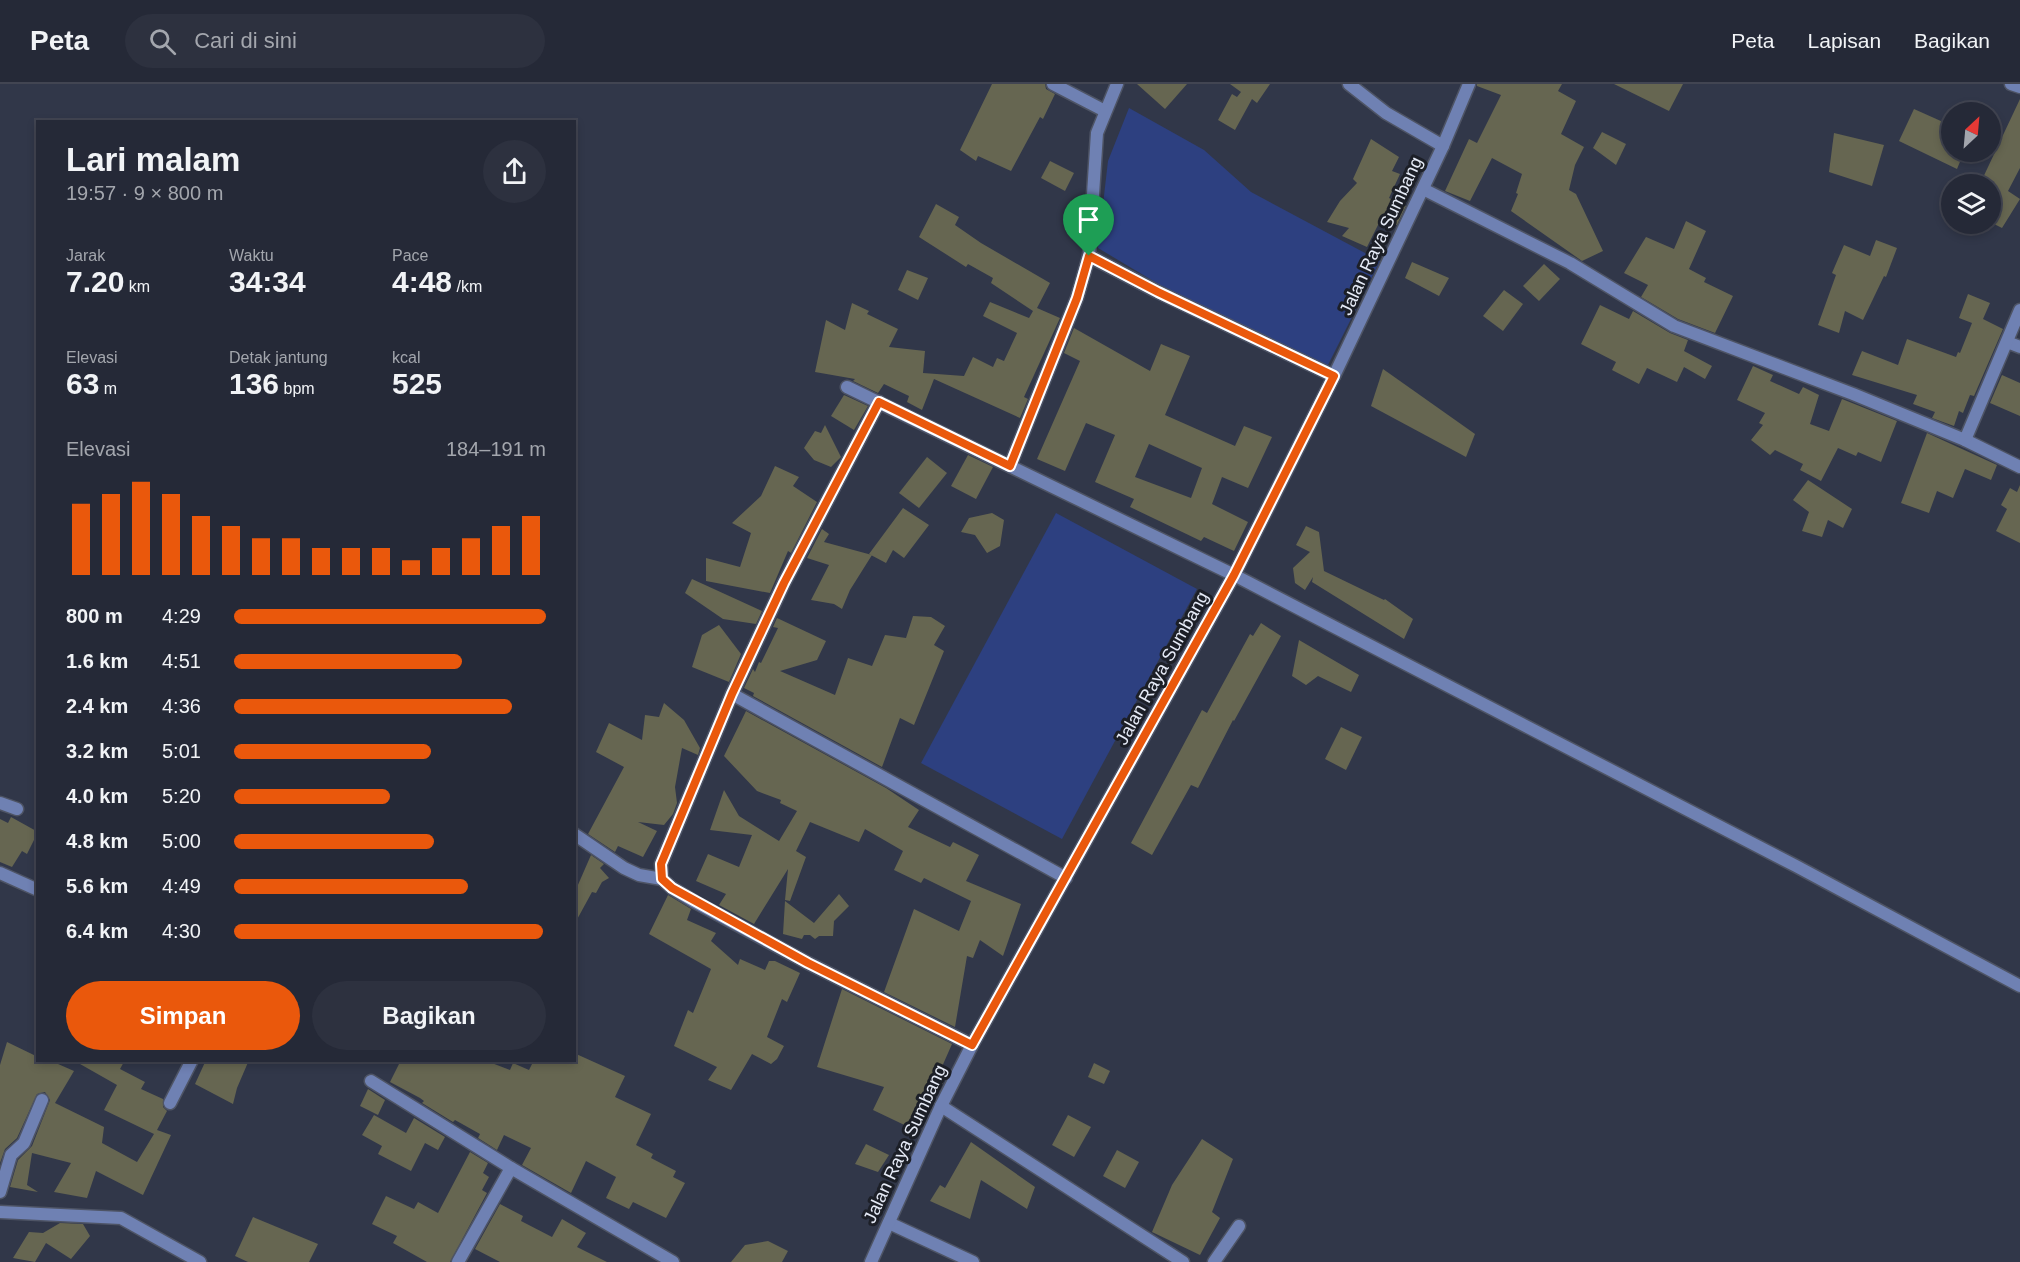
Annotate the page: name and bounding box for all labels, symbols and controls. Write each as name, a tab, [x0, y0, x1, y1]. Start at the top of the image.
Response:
search box	[125, 14, 545, 68]
text: Peta	[30, 25, 89, 56]
icon: search	[146, 25, 179, 58]
text: Cari di sini	[194, 28, 297, 53]
text: Peta	[1731, 29, 1775, 52]
text: Lapisan	[1808, 29, 1881, 52]
text: Bagikan	[1914, 29, 1990, 52]
north arrow	[1941, 102, 2001, 162]
map controls	[1941, 102, 2001, 234]
button: share	[483, 140, 546, 203]
text: Lari malam	[66, 141, 240, 178]
street label: Jalan Raya Sumbang	[1336, 154, 1426, 318]
button: layers	[1941, 174, 2001, 234]
text: 19:57 · 9 × 800 m	[66, 182, 223, 204]
pin	[1063, 194, 1114, 256]
icon: arrive	[1072, 203, 1105, 236]
text: Jarak	[66, 247, 105, 264]
text: Waktu	[229, 247, 274, 264]
text: Pace	[392, 247, 428, 264]
text: 7.20	[66, 265, 124, 298]
text: 34:34	[229, 265, 306, 298]
text: 4:48	[392, 265, 452, 298]
text: km	[124, 278, 150, 295]
text: /km	[452, 278, 482, 295]
text: Elevasi	[66, 349, 118, 366]
text: Detak jantung	[229, 349, 328, 366]
text: kcal	[392, 349, 420, 366]
text: 63	[66, 367, 99, 400]
text: 136	[229, 367, 279, 400]
text: 525	[392, 367, 442, 400]
text: m	[99, 380, 117, 397]
text: bpm	[279, 380, 315, 397]
text: Elevasi	[66, 438, 130, 460]
text: 184–191 m	[446, 438, 546, 460]
street label: Jalan Raya Sumbang	[1112, 588, 1212, 748]
text: 800 m	[66, 605, 123, 627]
text: 4:29	[162, 605, 201, 627]
text: 1.6 km	[66, 650, 128, 672]
text: 4:51	[162, 650, 201, 672]
text: 2.4 km	[66, 695, 128, 717]
text: 4:36	[162, 695, 201, 717]
text: 3.2 km	[66, 740, 128, 762]
text: 5:01	[162, 740, 201, 762]
text: 4.0 km	[66, 785, 128, 807]
text: 5:20	[162, 785, 201, 807]
text: 4.8 km	[66, 830, 128, 852]
text: 5:00	[162, 830, 201, 852]
text: 5.6 km	[66, 875, 128, 897]
text: 4:49	[162, 875, 201, 897]
text: 6.4 km	[66, 920, 128, 942]
text: 4:30	[162, 920, 201, 942]
button: Simpan	[66, 981, 300, 1050]
button: Bagikan	[312, 981, 546, 1050]
street label: Jalan Raya Sumbang	[860, 1062, 950, 1226]

